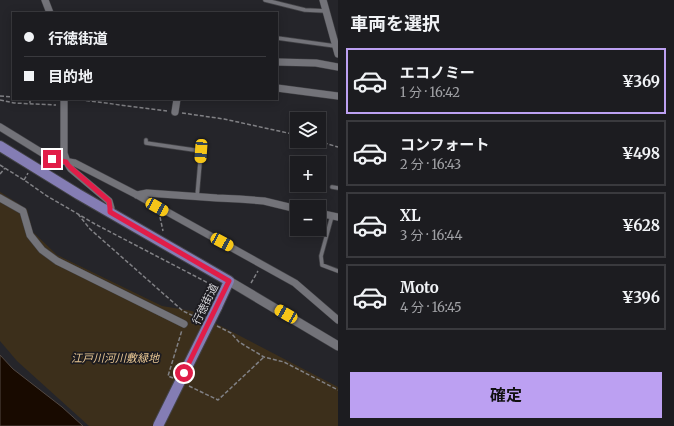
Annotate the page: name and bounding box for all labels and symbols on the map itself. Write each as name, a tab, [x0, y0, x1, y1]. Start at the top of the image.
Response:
car	[194, 139, 208, 163]
route end	[43, 150, 61, 168]
car	[144, 196, 170, 218]
car	[209, 231, 235, 253]
street label: 行徳街道	[189, 281, 221, 327]
car	[273, 303, 299, 325]
park label: 江戸川河川敷緑地	[71, 351, 160, 365]
route start	[175, 364, 193, 382]

